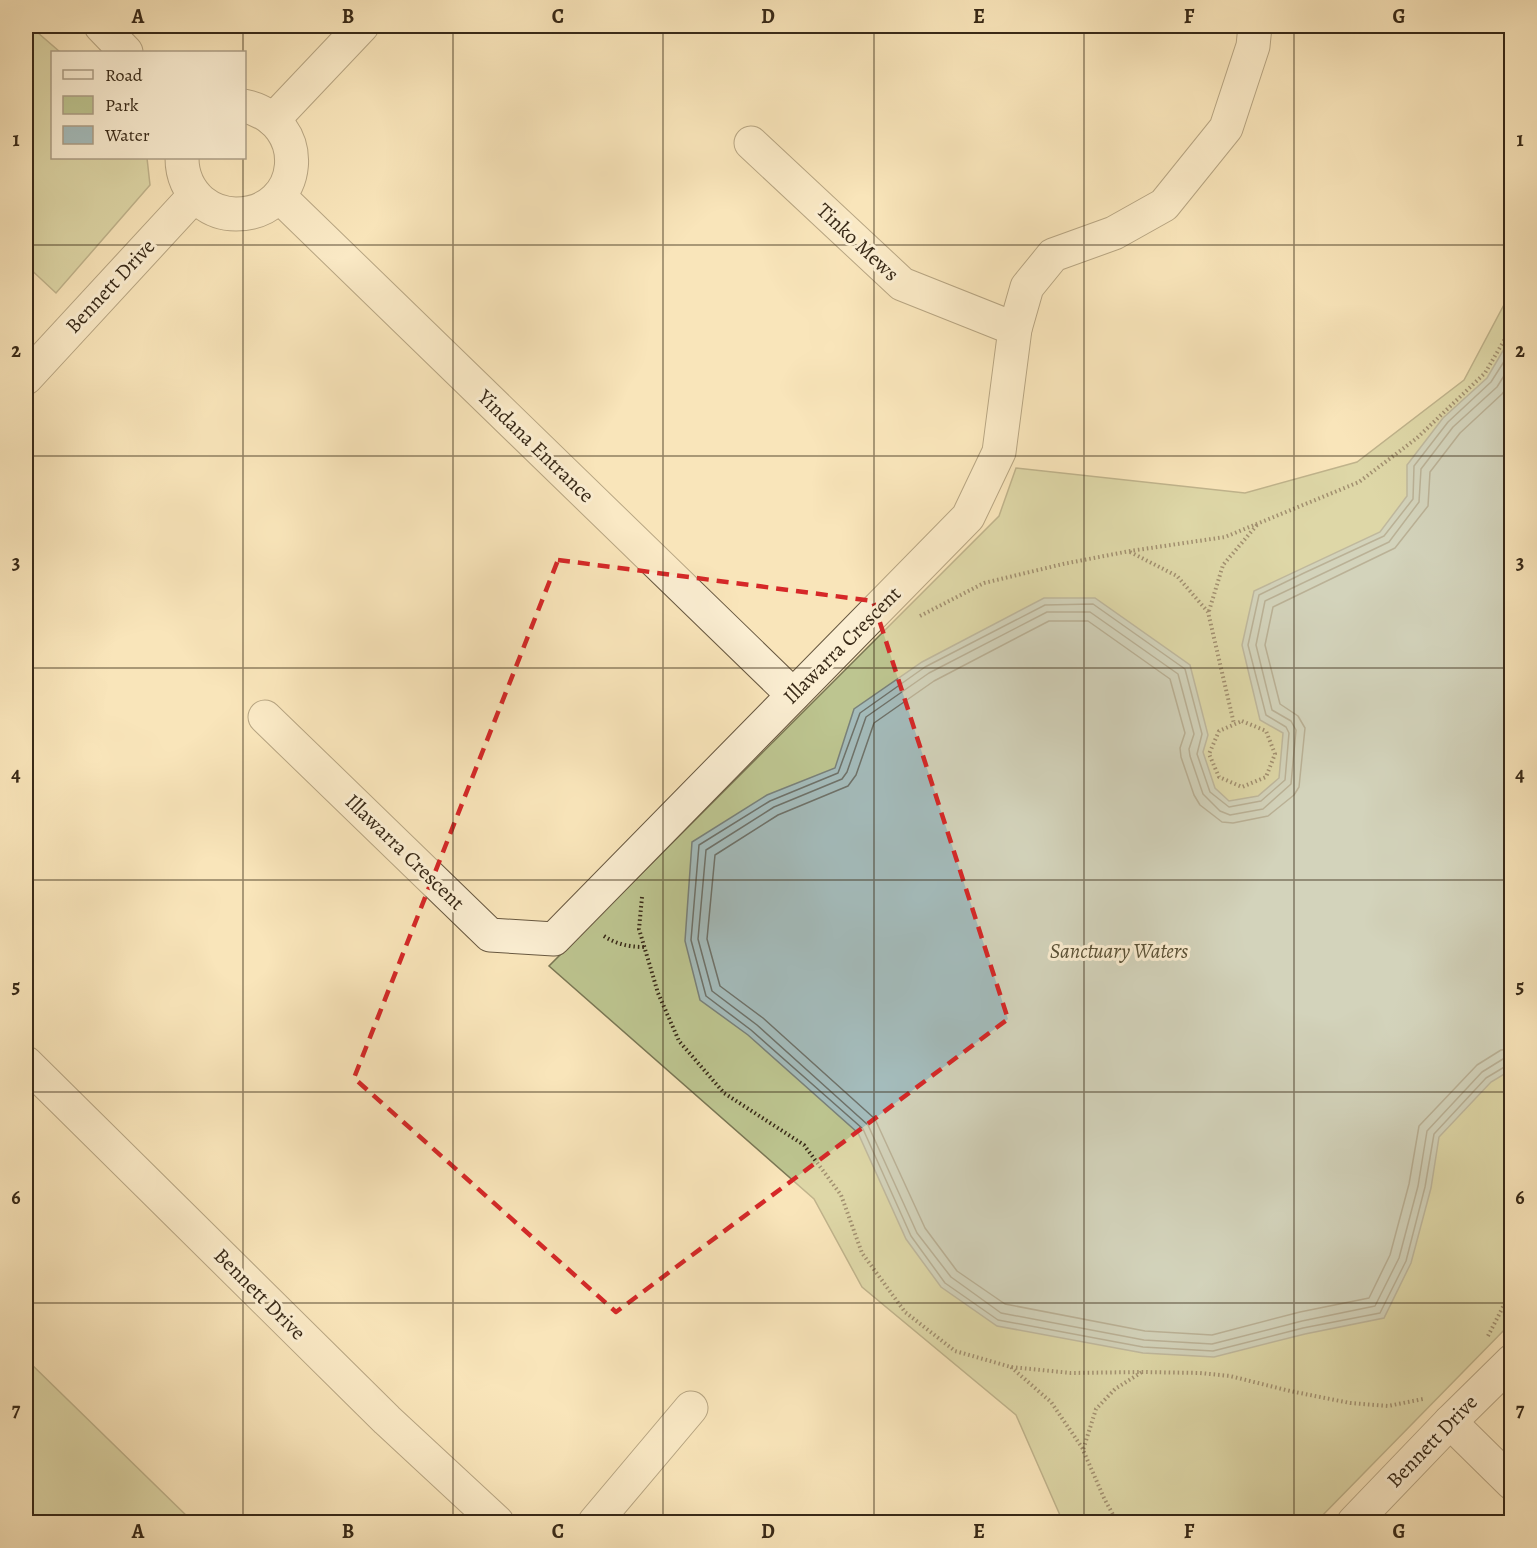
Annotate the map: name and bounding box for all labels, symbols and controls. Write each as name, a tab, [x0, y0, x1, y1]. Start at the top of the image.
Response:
text: A	[131, 3, 145, 30]
text: B	[342, 3, 354, 30]
text: C	[552, 3, 564, 30]
text: D	[761, 3, 775, 30]
text: E	[973, 3, 985, 30]
text: F	[1184, 3, 1195, 30]
text: G	[1392, 3, 1406, 30]
legend	[51, 51, 246, 159]
text: Road	[105, 63, 143, 87]
text: Park	[105, 93, 139, 117]
text: Water	[104, 123, 150, 147]
text: 1	[12, 126, 20, 153]
text: 1	[1516, 126, 1524, 153]
street label: Tinko Mews	[811, 197, 905, 287]
street label: Bennett Drive	[59, 233, 161, 339]
text: 2	[11, 337, 21, 364]
text: 2	[1515, 337, 1525, 364]
street label: Yindana Entrance	[471, 383, 600, 509]
text: 3	[12, 549, 20, 576]
text: 3	[1516, 549, 1524, 576]
street label: Illawarra Crescent	[777, 580, 907, 710]
text: 4	[11, 761, 21, 788]
text: 4	[1515, 761, 1525, 788]
street label: Illawarra Crescent	[339, 788, 471, 916]
park label: Sanctuary Waters	[1050, 937, 1188, 965]
text: 5	[12, 973, 20, 1000]
text: 5	[1516, 973, 1524, 1000]
text: 6	[11, 1184, 21, 1211]
text: 6	[1515, 1184, 1525, 1211]
street label: Bennett Drive	[208, 1242, 312, 1346]
street label: Bennett Drive	[1380, 1388, 1484, 1494]
text: 7	[12, 1396, 21, 1423]
text: 7	[1516, 1396, 1525, 1423]
text: A	[131, 1518, 145, 1545]
text: B	[342, 1518, 354, 1545]
text: C	[552, 1518, 564, 1545]
text: D	[761, 1518, 775, 1545]
text: E	[973, 1518, 985, 1545]
text: F	[1184, 1518, 1195, 1545]
text: G	[1392, 1518, 1406, 1545]

